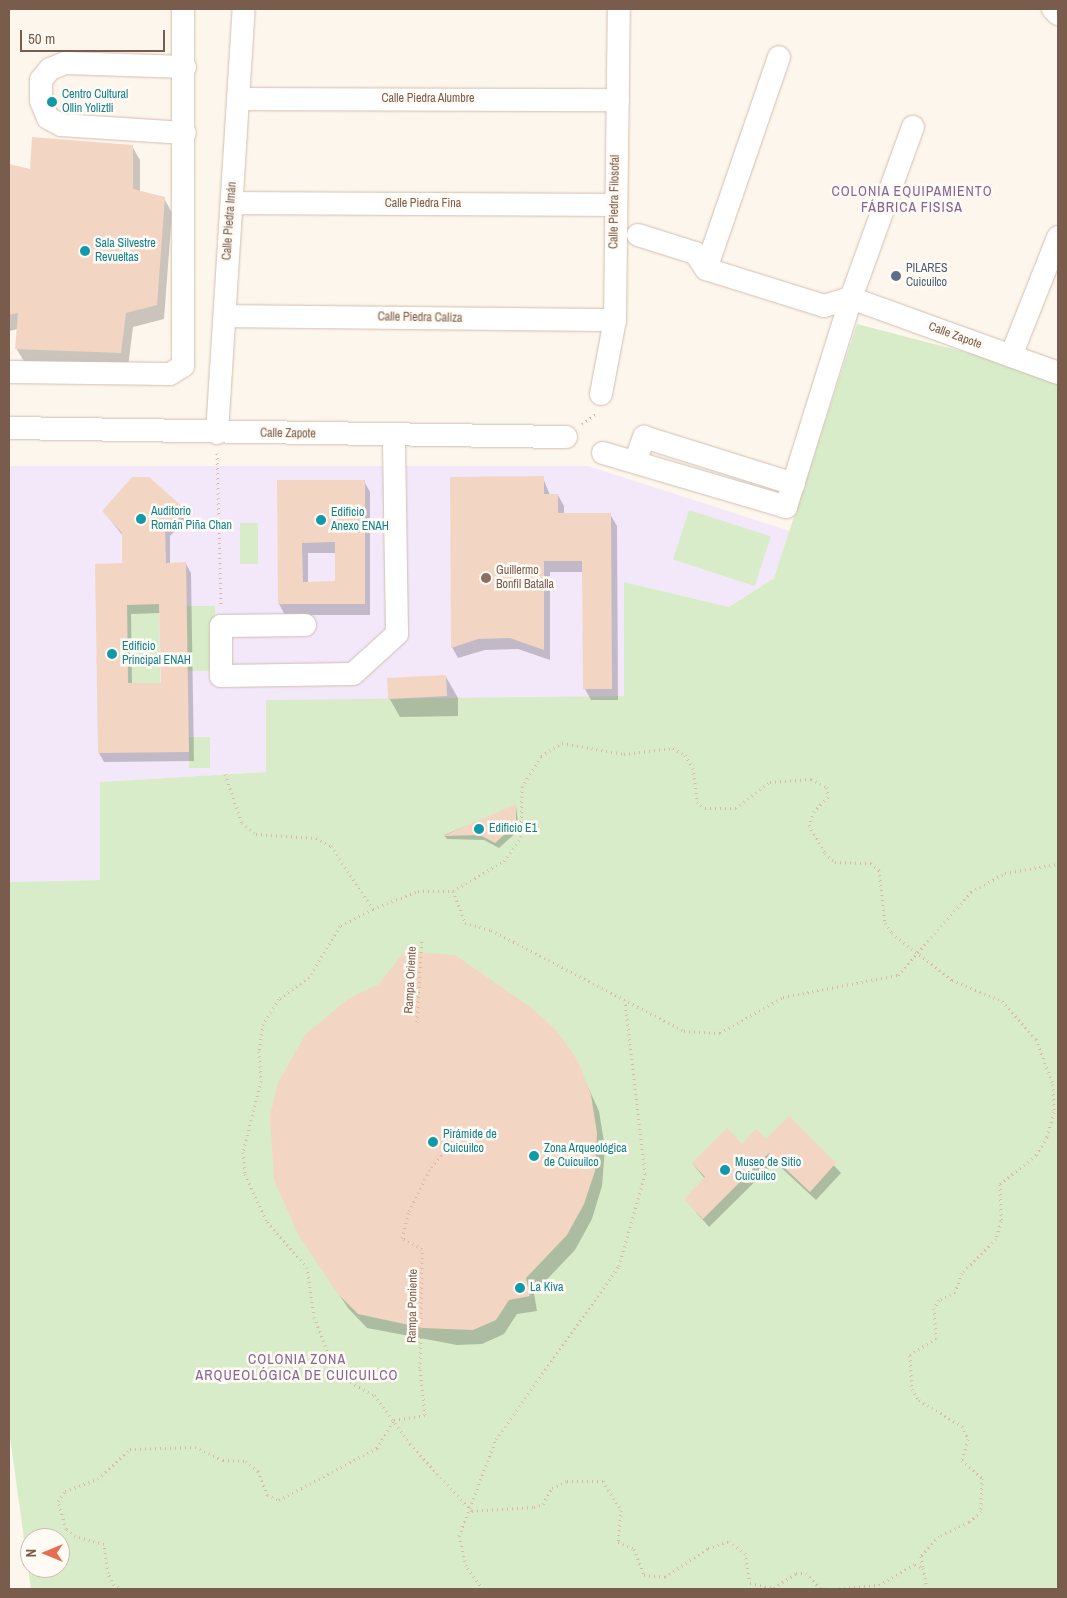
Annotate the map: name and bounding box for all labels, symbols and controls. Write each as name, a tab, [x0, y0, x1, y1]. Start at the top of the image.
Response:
scale bar	[22, 20, 168, 52]
text: 50 m	[28, 28, 55, 49]
place label: Centro Cultural Ollin Yoliztli	[62, 88, 128, 116]
street label: Calle Piedra Alumbre	[381, 92, 475, 106]
marker: Centro Cultural Ollin Yoliztli	[46, 96, 58, 108]
street label: Calle Piedra Filosofal	[607, 155, 623, 249]
street label: Calle Piedra Imán	[220, 181, 240, 261]
district label: COLONIA EQUIPAMIENTO FÁBRICA FISISA	[829, 183, 995, 216]
street label: Calle Piedra Fina	[385, 197, 461, 211]
place label: Sala Silvestre Revueltas	[95, 237, 156, 265]
marker: Sala Silvestre Revueltas	[79, 245, 91, 257]
place label: PILARES Cuicuilco	[906, 262, 948, 290]
marker: PILARES Cuicuilco	[890, 270, 902, 282]
street label: Calle Piedra Caliza	[377, 310, 463, 326]
street label: Calle Zapote	[926, 320, 984, 352]
street label: Calle Zapote	[260, 426, 316, 442]
place label: Auditorio Román Piña Chan	[151, 505, 232, 533]
place label: Edificio Anexo ENAH	[331, 506, 389, 534]
marker: Auditorio Román Piña Chan	[135, 513, 147, 525]
marker: Edificio Anexo ENAH	[315, 514, 327, 526]
place label: Guillermo Bonfil Batalla	[496, 564, 554, 592]
marker: Guillermo Bonfil Batalla	[480, 572, 492, 584]
place label: Edificio Principal ENAH	[122, 640, 191, 668]
marker: Edificio Principal ENAH	[106, 648, 118, 660]
place label: Edificio E1	[489, 822, 537, 836]
marker: Edificio E1	[473, 823, 485, 835]
street label: Rampa Oriente	[402, 946, 420, 1014]
place label: Pirámide de Cuicuilco	[443, 1128, 497, 1156]
marker: Pirámide de Cuicuilco	[427, 1136, 439, 1148]
place label: Zona Arqueológica de Cuicuilco	[544, 1142, 627, 1170]
marker: Zona Arqueológica de Cuicuilco	[528, 1150, 540, 1162]
place label: Museo de Sitio Cuicuilco	[735, 1156, 801, 1184]
marker: Museo de Sitio Cuicuilco	[719, 1164, 731, 1176]
street label: Rampa Poniente	[405, 1269, 421, 1343]
place label: La Kiva	[530, 1281, 563, 1295]
marker: La Kiva	[514, 1282, 526, 1294]
district label: COLONIA ZONA ARQUEOLÓGICA DE CUICUILCO	[192, 1351, 402, 1384]
north arrow	[20, 1528, 70, 1578]
text: N	[22, 1549, 40, 1557]

